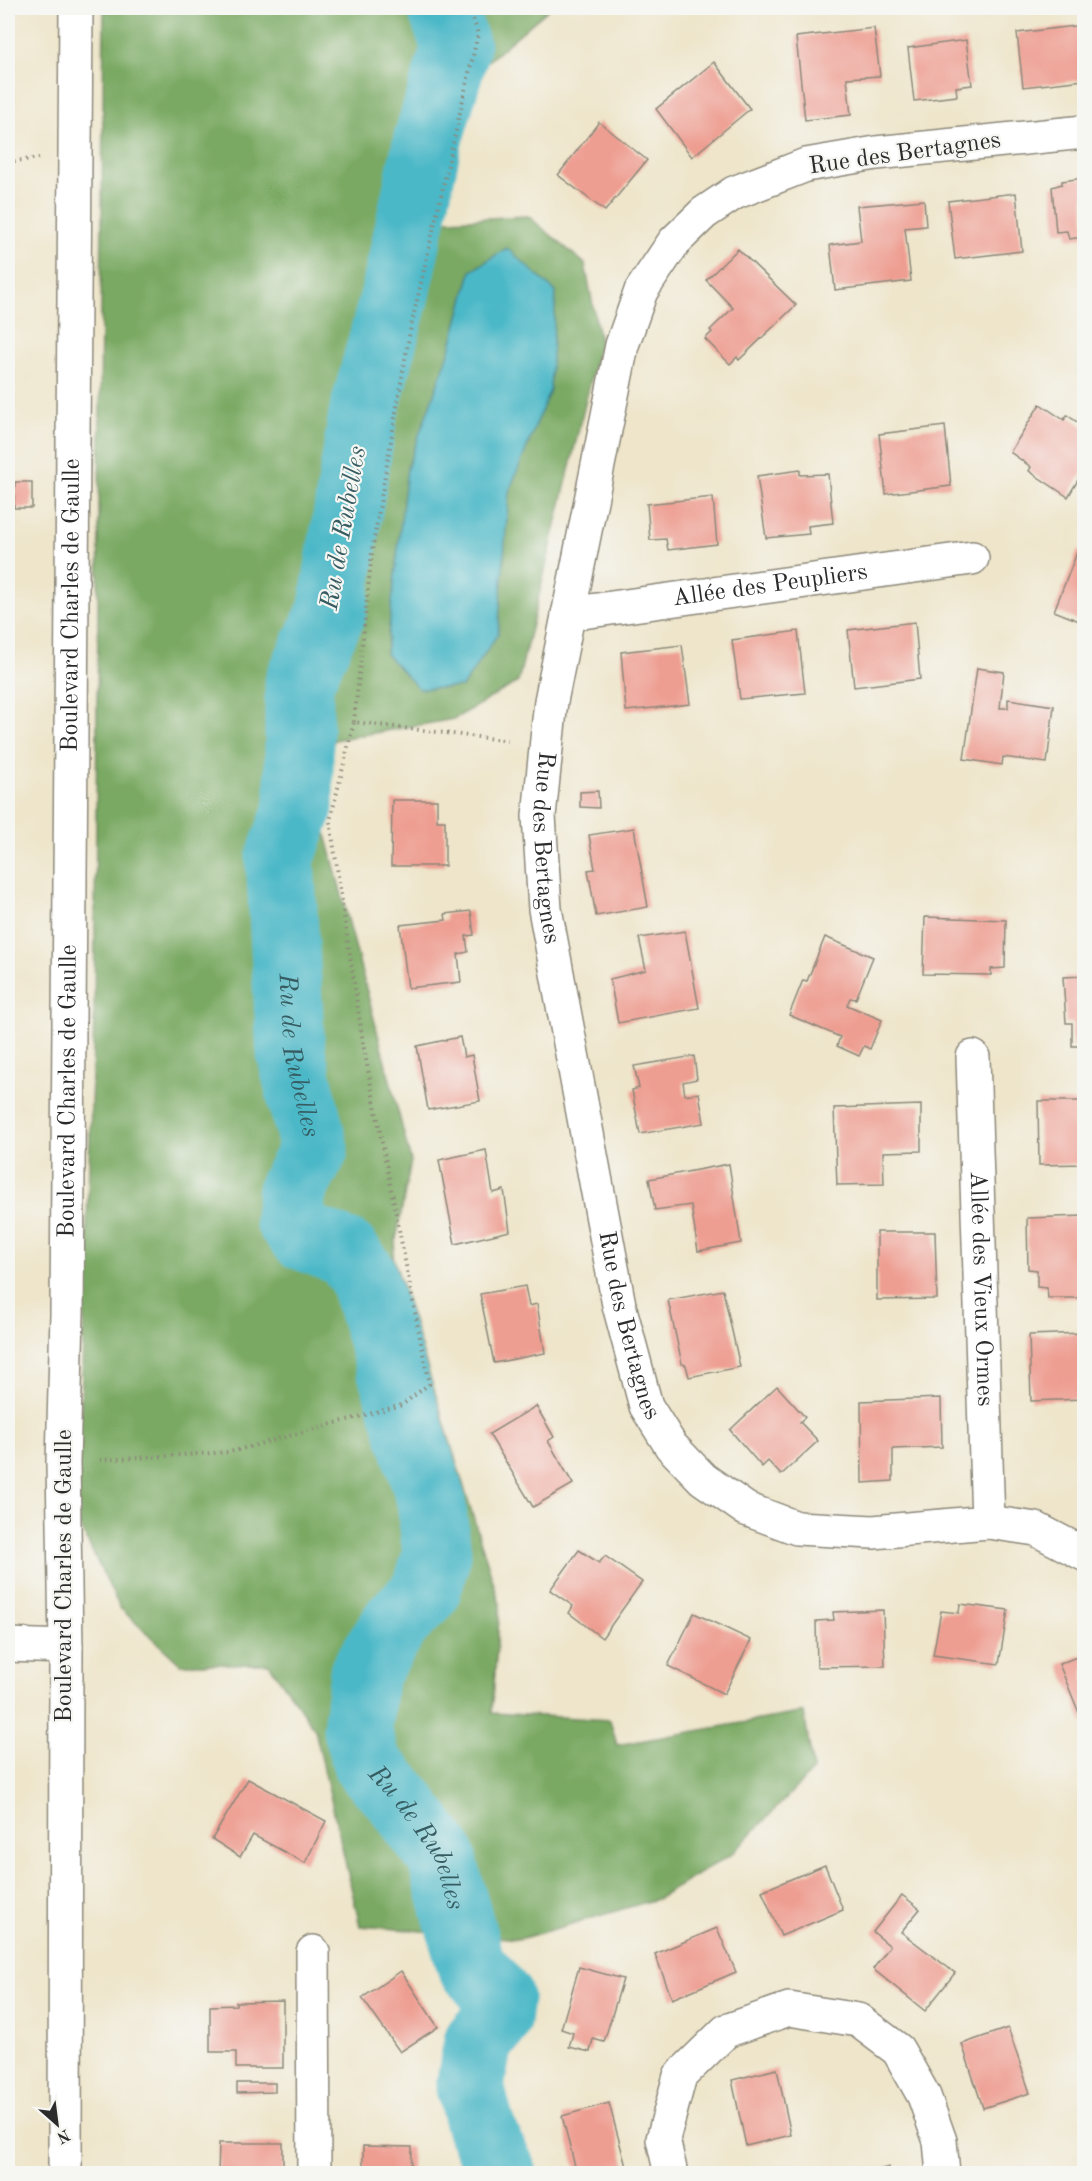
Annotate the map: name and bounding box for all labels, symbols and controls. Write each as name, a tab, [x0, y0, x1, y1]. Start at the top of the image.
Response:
street label: Rue des Bertagnes	[807, 129, 1003, 179]
water label: Ru de Rubelles	[317, 444, 371, 613]
street label: Boulevard Charles de Gaulle	[59, 458, 85, 752]
street label: Allée des Peupliers	[671, 561, 869, 611]
street label: Rue des Bertagnes	[527, 750, 563, 946]
street label: Boulevard Charles de Gaulle	[56, 944, 82, 1238]
water label: Ru de Rubelles	[273, 972, 324, 1140]
street label: Allée des Vieux Ormes	[965, 1171, 996, 1407]
street label: Rue des Bertagnes	[593, 1229, 664, 1424]
street label: Boulevard Charles de Gaulle	[53, 1429, 77, 1723]
water label: Ru de Rubelles	[362, 1760, 468, 1913]
north arrow	[27, 2094, 87, 2154]
text: N	[53, 2126, 72, 2146]

